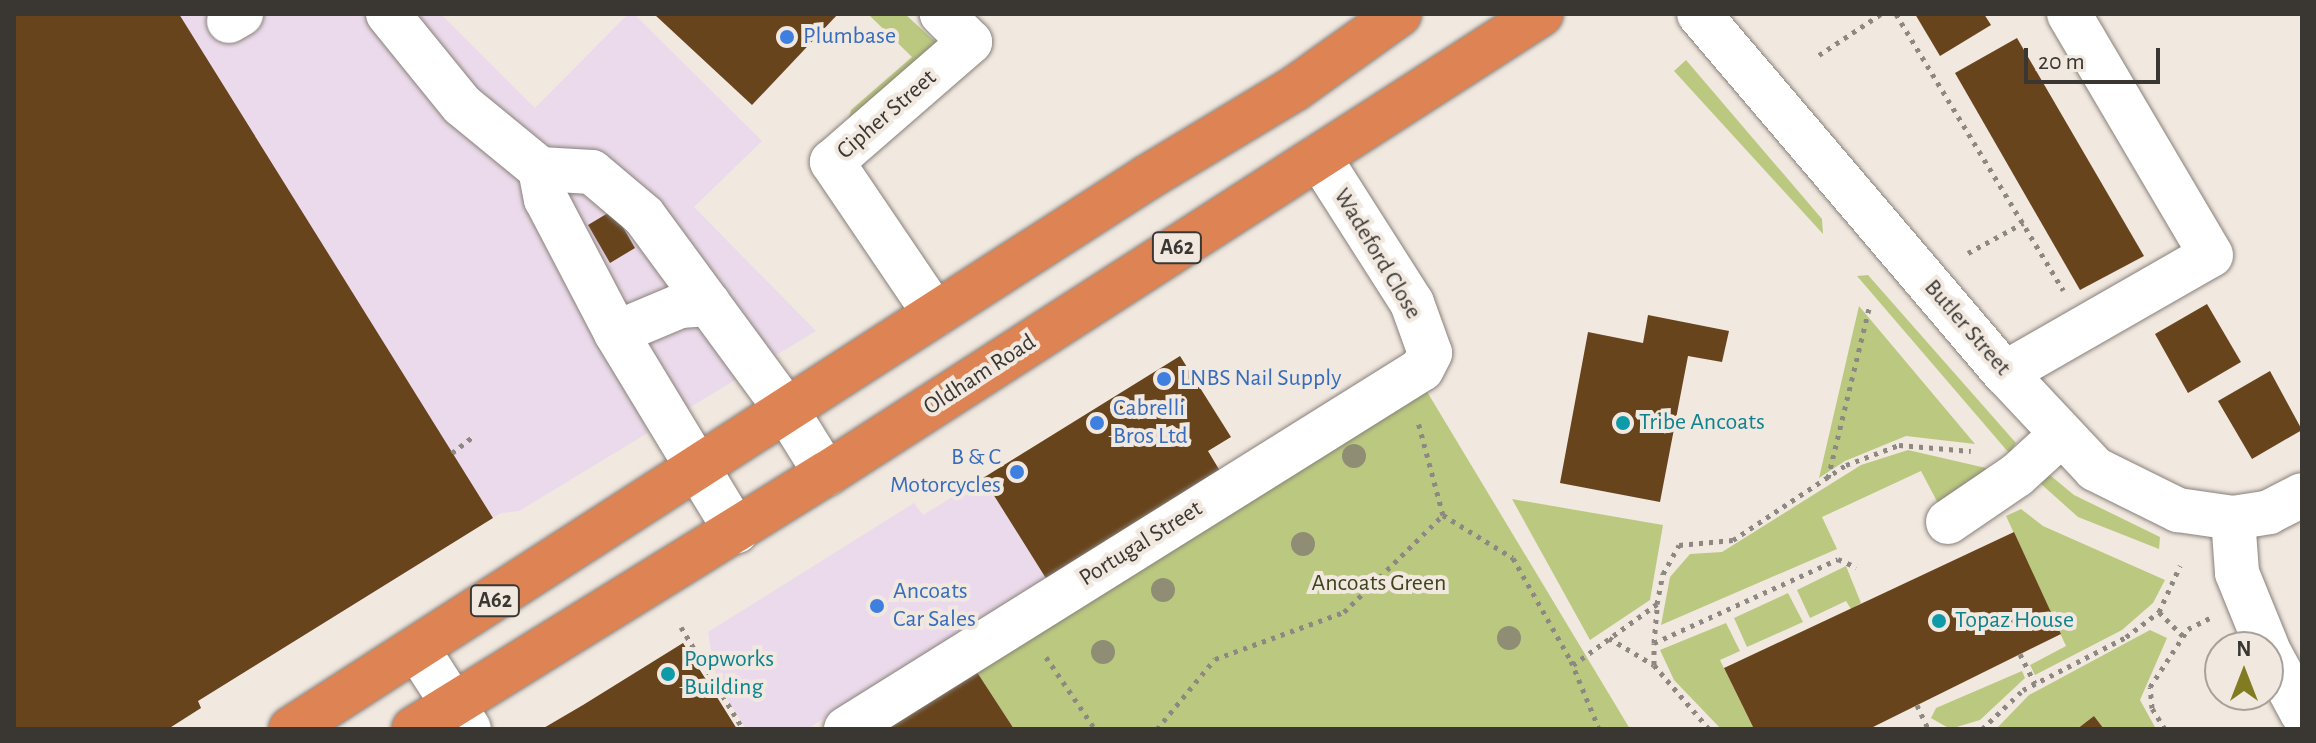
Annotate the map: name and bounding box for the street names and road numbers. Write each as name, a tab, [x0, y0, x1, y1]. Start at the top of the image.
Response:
street label: Cipher Street	[831, 64, 943, 166]
street label: Wadeford Close	[1327, 183, 1427, 325]
road number: A62	[1151, 230, 1203, 266]
street label: Butler Street	[1917, 274, 2017, 382]
street label: Oldham Road	[919, 328, 1041, 422]
street label: Portugal Street	[1074, 495, 1208, 593]
road number: A62	[469, 583, 521, 619]

